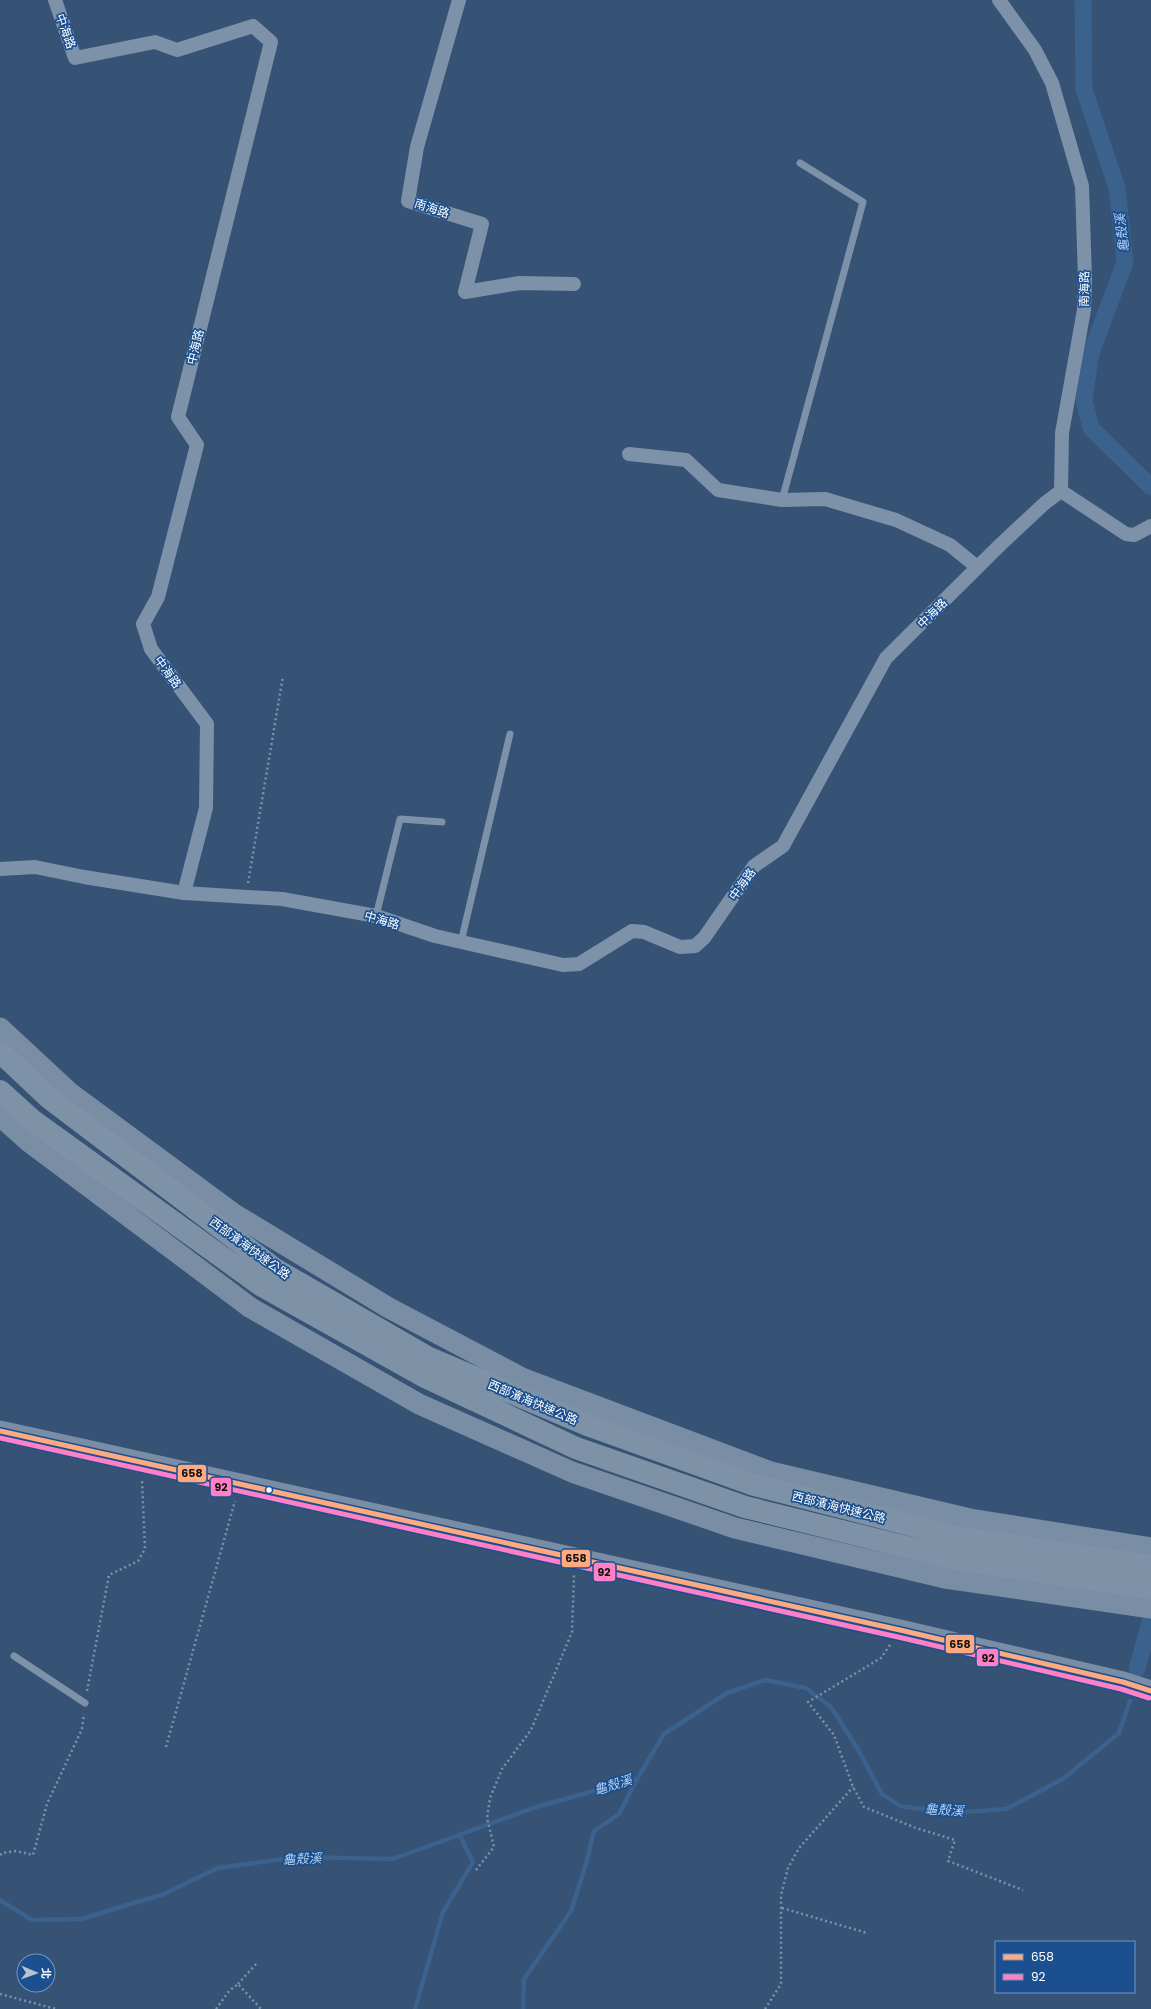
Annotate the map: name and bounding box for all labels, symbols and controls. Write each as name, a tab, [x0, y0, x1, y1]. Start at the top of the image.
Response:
street label: 中海路	[52, 11, 80, 51]
street label: 南海路	[412, 194, 452, 222]
water label: 龜殼溪	[1110, 211, 1134, 254]
street label: 南海路	[1075, 271, 1093, 307]
street label: 中海路	[182, 327, 208, 367]
street label: 中海路	[913, 594, 951, 632]
street label: 中海路	[151, 652, 185, 692]
street label: 中海路	[725, 864, 759, 904]
street label: 中海路	[362, 907, 402, 933]
street label: 西部濱海快速公路	[206, 1213, 294, 1283]
street label: 西部濱海快速公路	[485, 1375, 581, 1429]
line badge: 658	[177, 1464, 207, 1483]
text: 658	[181, 1465, 203, 1481]
line badge: 92	[210, 1477, 232, 1497]
text: 92	[214, 1479, 228, 1495]
unlabelled marker	[264, 1485, 274, 1495]
street label: 西部濱海快速公路	[790, 1487, 888, 1527]
line badge: 658	[561, 1549, 591, 1568]
text: 658	[565, 1550, 587, 1566]
line badge: 92	[593, 1562, 616, 1582]
text: 92	[597, 1564, 611, 1580]
line badge: 658	[945, 1634, 975, 1654]
text: 658	[949, 1636, 971, 1652]
line badge: 92	[976, 1648, 999, 1667]
text: 92	[981, 1650, 995, 1666]
water label: 龜殼溪	[592, 1770, 636, 1800]
water label: 龜殼溪	[924, 1799, 966, 1821]
water label: 龜殼溪	[282, 1848, 324, 1870]
legend	[995, 1941, 1135, 1993]
text: 658	[1031, 1948, 1054, 1965]
north arrow	[16, 1953, 56, 1993]
text: 北	[38, 1968, 54, 1979]
text: 92	[1031, 1968, 1046, 1985]

